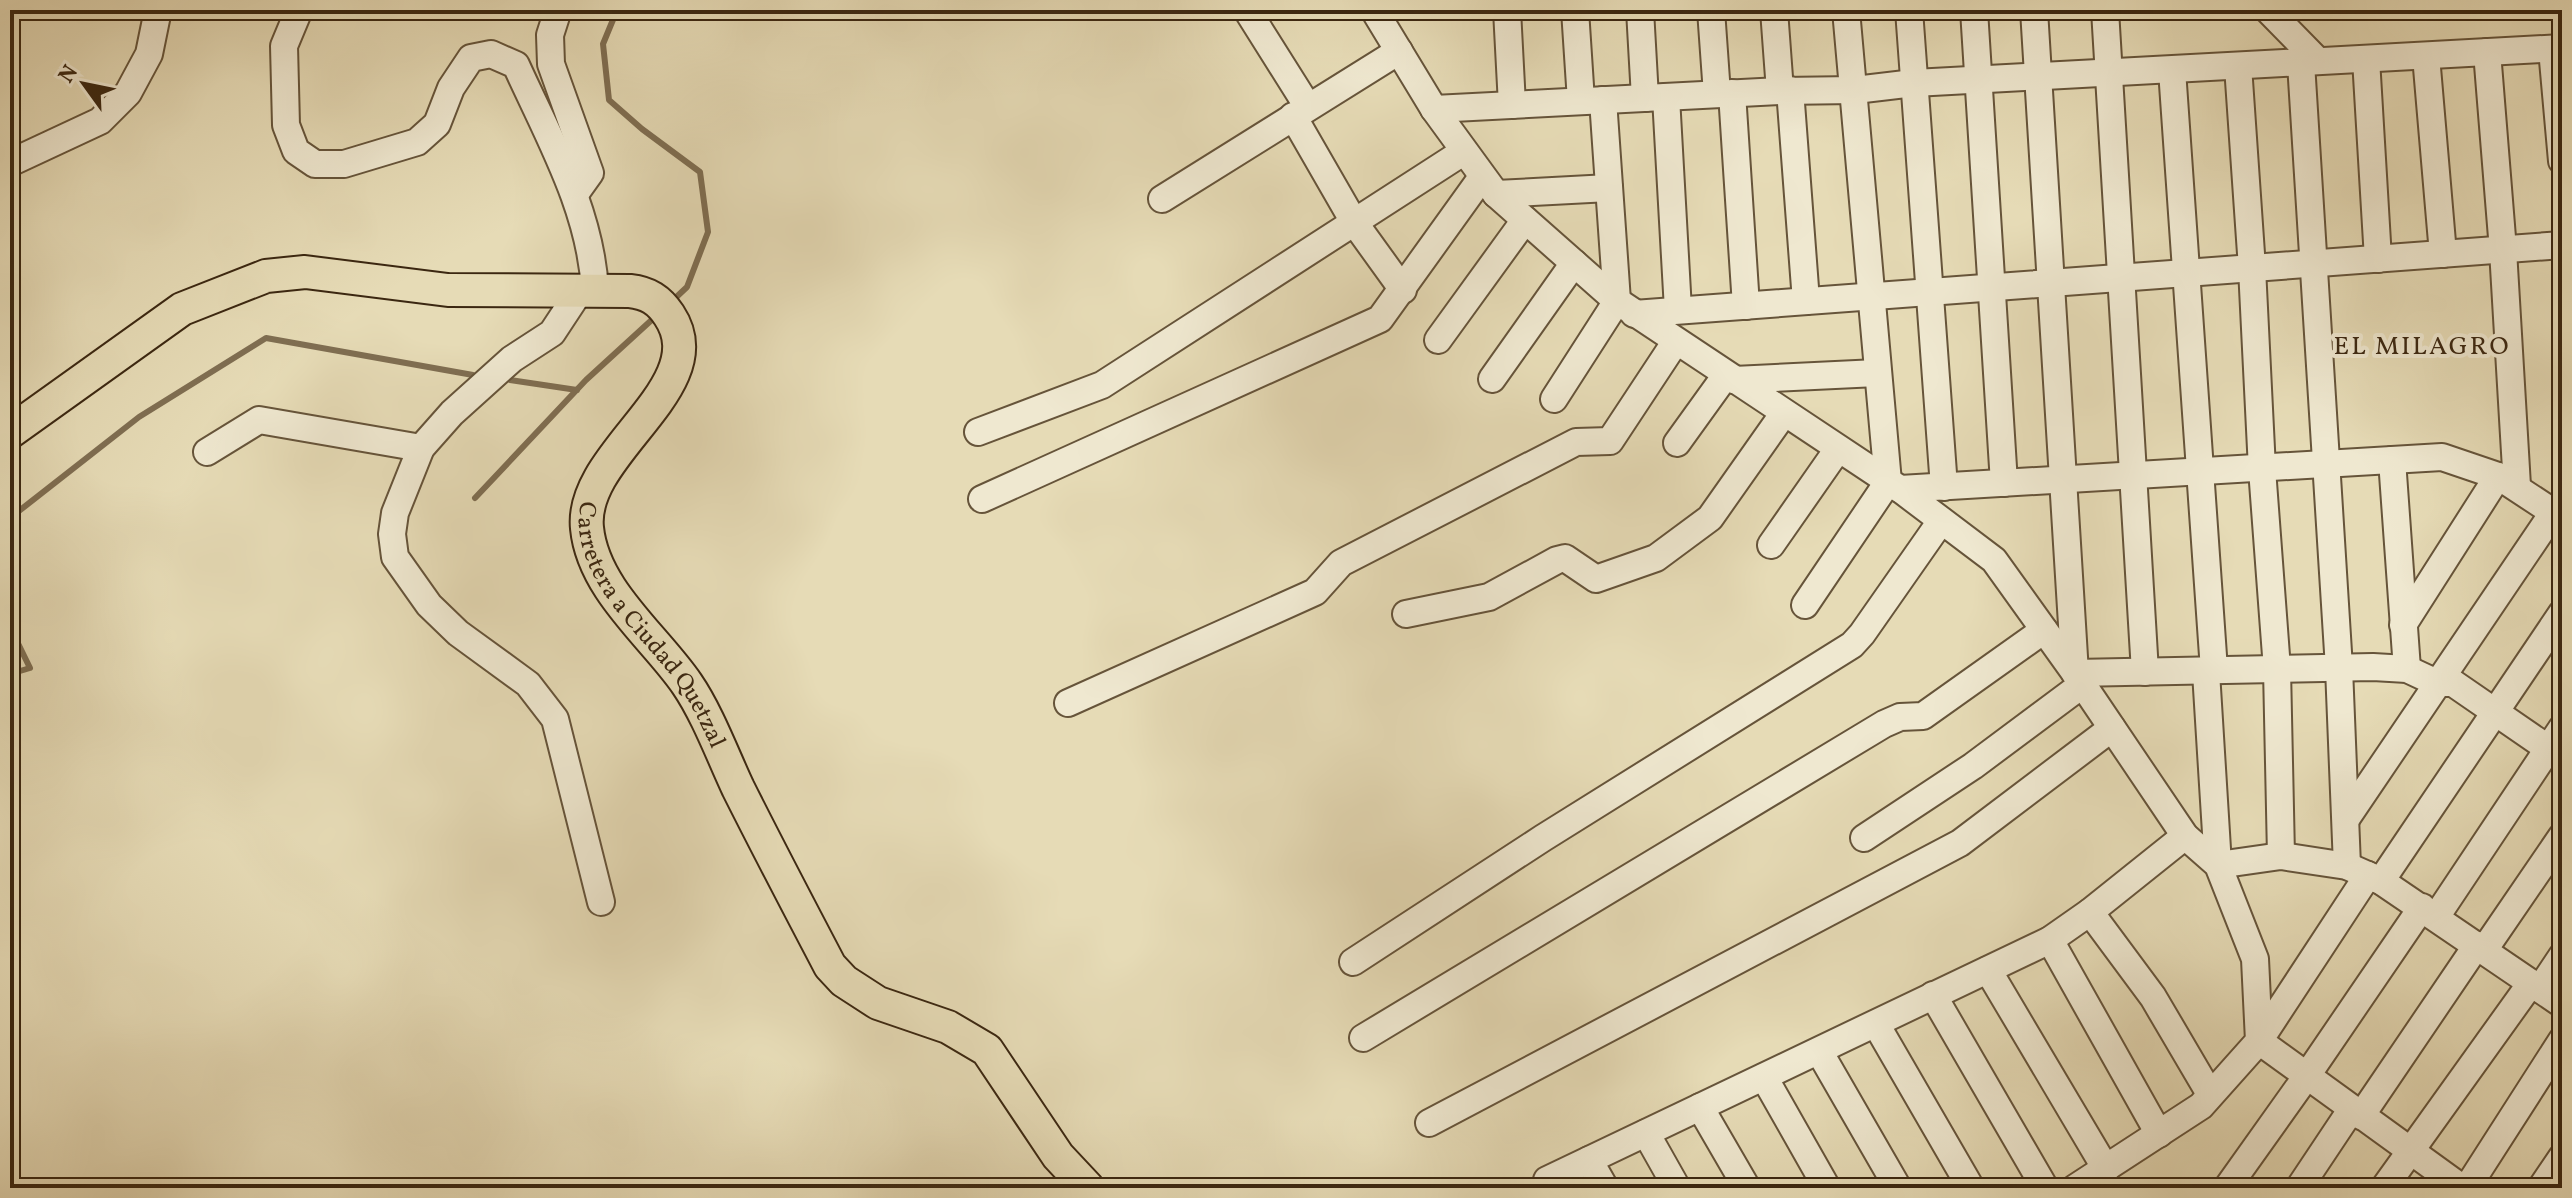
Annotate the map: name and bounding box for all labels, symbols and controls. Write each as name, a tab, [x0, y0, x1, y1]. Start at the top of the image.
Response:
north arrow	[44, 44, 124, 124]
text: N	[52, 59, 87, 90]
district label: EL MILAGRO	[2334, 329, 2510, 365]
street label: Carretera a Ciudad Quetzal	[568, 498, 733, 754]

